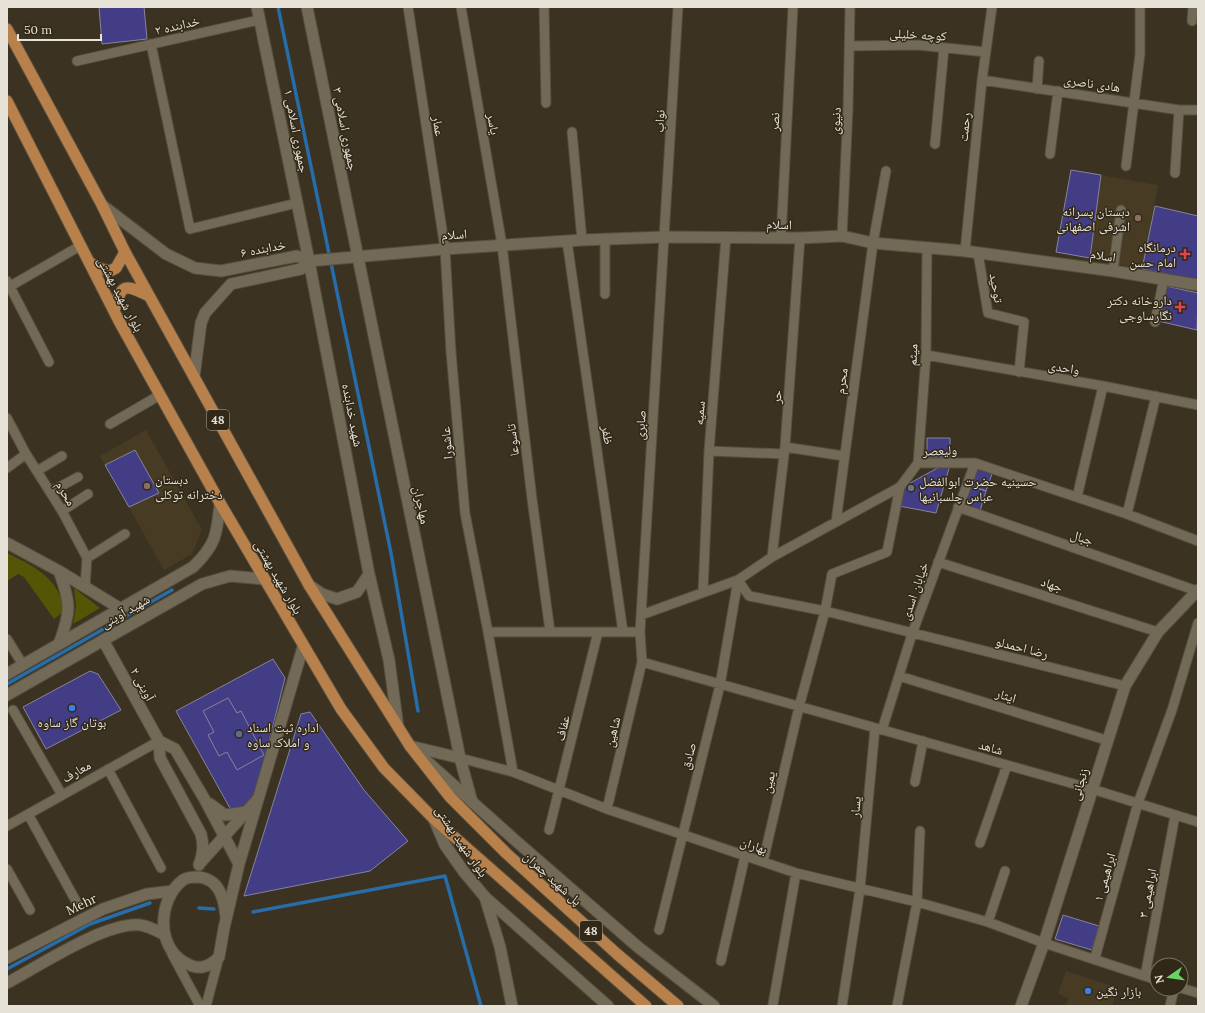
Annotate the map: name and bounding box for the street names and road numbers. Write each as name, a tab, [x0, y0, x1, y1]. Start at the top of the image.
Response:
street label: خدابنده ۲	[153, 12, 201, 39]
street label: کوچه خلیلی	[889, 25, 948, 45]
street label: هادی ناصری	[1062, 71, 1121, 96]
street label: جمهوری اسلامی ۳	[329, 86, 362, 172]
street label: جمهوری اسلامی ۱	[280, 88, 313, 174]
street label: دنیوی	[826, 107, 845, 135]
street label: نواب	[650, 109, 669, 133]
street label: یاسر	[483, 111, 504, 136]
street label: نصر	[765, 112, 783, 133]
street label: رحمت	[955, 112, 974, 143]
street label: عمار	[428, 114, 449, 138]
street label: اسلام	[766, 216, 792, 233]
street label: اسلام	[441, 225, 468, 244]
street label: خدابنده ۶	[239, 236, 287, 261]
street label: اسلام	[1089, 245, 1117, 266]
street label: بلوار شهید بهشتی	[94, 254, 148, 335]
street label: توحید	[986, 272, 1007, 304]
street label: میثم	[903, 343, 922, 367]
street label: واحدی	[1047, 357, 1081, 378]
street label: محرم	[831, 367, 852, 395]
street label: شهید خدابنده	[338, 382, 367, 448]
street label: حر	[767, 390, 785, 405]
street label: سمیه	[690, 400, 709, 426]
street label: صابری	[631, 409, 650, 441]
road number: 48	[207, 410, 229, 430]
street label: تاسوعا	[502, 423, 523, 457]
street label: ظفر	[598, 424, 617, 446]
street label: عاشورا	[437, 426, 456, 460]
street label: ولیعصر	[922, 441, 957, 460]
street label: محرم	[52, 478, 80, 509]
street label: مهاجران	[409, 485, 434, 526]
street label: جبال	[1068, 526, 1096, 549]
street label: بلوار شهید بهشتی	[250, 537, 307, 617]
street label: خیابان اسدی	[897, 560, 932, 622]
street label: جهاد	[1039, 573, 1065, 596]
street label: شهید آوینی	[98, 591, 153, 632]
street label: رضا احمدلو	[994, 633, 1050, 662]
street label: ۲ آوینی	[126, 665, 159, 705]
street label: ایثار	[993, 684, 1018, 707]
street label: عفاف	[551, 713, 574, 743]
street label: شاهین	[601, 715, 624, 749]
street label: شاهد	[977, 736, 1005, 759]
street label: صادق	[677, 741, 700, 772]
street label: معارف	[59, 756, 94, 786]
street label: زنجانی	[1067, 766, 1092, 802]
street label: یمین	[758, 769, 779, 795]
street label: یسار	[846, 796, 865, 819]
street label: بلوار شهید بهشتی	[431, 802, 492, 880]
street label: بهاران	[738, 833, 770, 858]
street label: پل شهید چمران	[520, 848, 586, 909]
street label: ابراهیمی ۱	[1089, 851, 1120, 903]
street label: ابراهیمی ۳	[1134, 867, 1161, 919]
street label: Mehr	[63, 890, 100, 919]
road number: 48	[580, 921, 602, 941]

